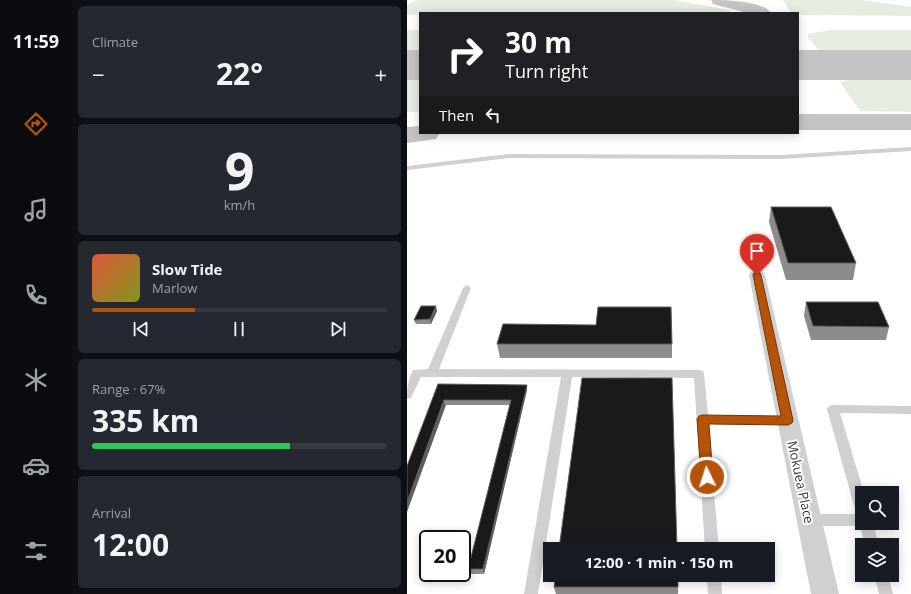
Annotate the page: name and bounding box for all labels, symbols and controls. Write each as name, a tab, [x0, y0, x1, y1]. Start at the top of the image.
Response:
text: 30 m	[505, 23, 572, 61]
icon: right	[439, 28, 491, 80]
text: 11:59	[13, 29, 59, 53]
text: Climate	[92, 33, 138, 51]
text: 22°	[216, 53, 263, 94]
text: −	[92, 59, 105, 89]
text: +	[374, 59, 387, 89]
text: Turn right	[505, 59, 588, 83]
icon: left	[482, 104, 504, 126]
text: Then	[439, 105, 474, 125]
icon: directions	[22, 110, 50, 138]
text: 9	[225, 134, 254, 205]
icon: music	[22, 196, 50, 224]
text: km/h	[224, 196, 255, 214]
pin	[740, 234, 774, 275]
icon: arrive	[746, 240, 768, 262]
text: Slow Tide	[152, 259, 222, 279]
text: Marlow	[152, 279, 197, 297]
icon: phone	[22, 281, 50, 309]
icon: previous	[130, 318, 152, 340]
icon: pause	[228, 318, 250, 340]
icon: next	[327, 318, 349, 340]
icon: climate	[22, 366, 50, 394]
text: Range · 67%	[92, 380, 165, 398]
text: 335 km	[92, 400, 199, 441]
street label: Mokuea Place	[783, 439, 819, 525]
icon: car	[22, 452, 50, 480]
position arrow	[686, 456, 728, 498]
map controls	[855, 486, 899, 582]
button: search	[855, 486, 899, 530]
text: Arrival	[92, 504, 131, 522]
text: 12:00	[92, 524, 169, 565]
speed limit sign: 20	[419, 530, 471, 582]
icon: filters	[22, 537, 50, 565]
button: layers	[855, 538, 899, 582]
text: 12:00 · 1 min · 150 m	[585, 552, 733, 572]

